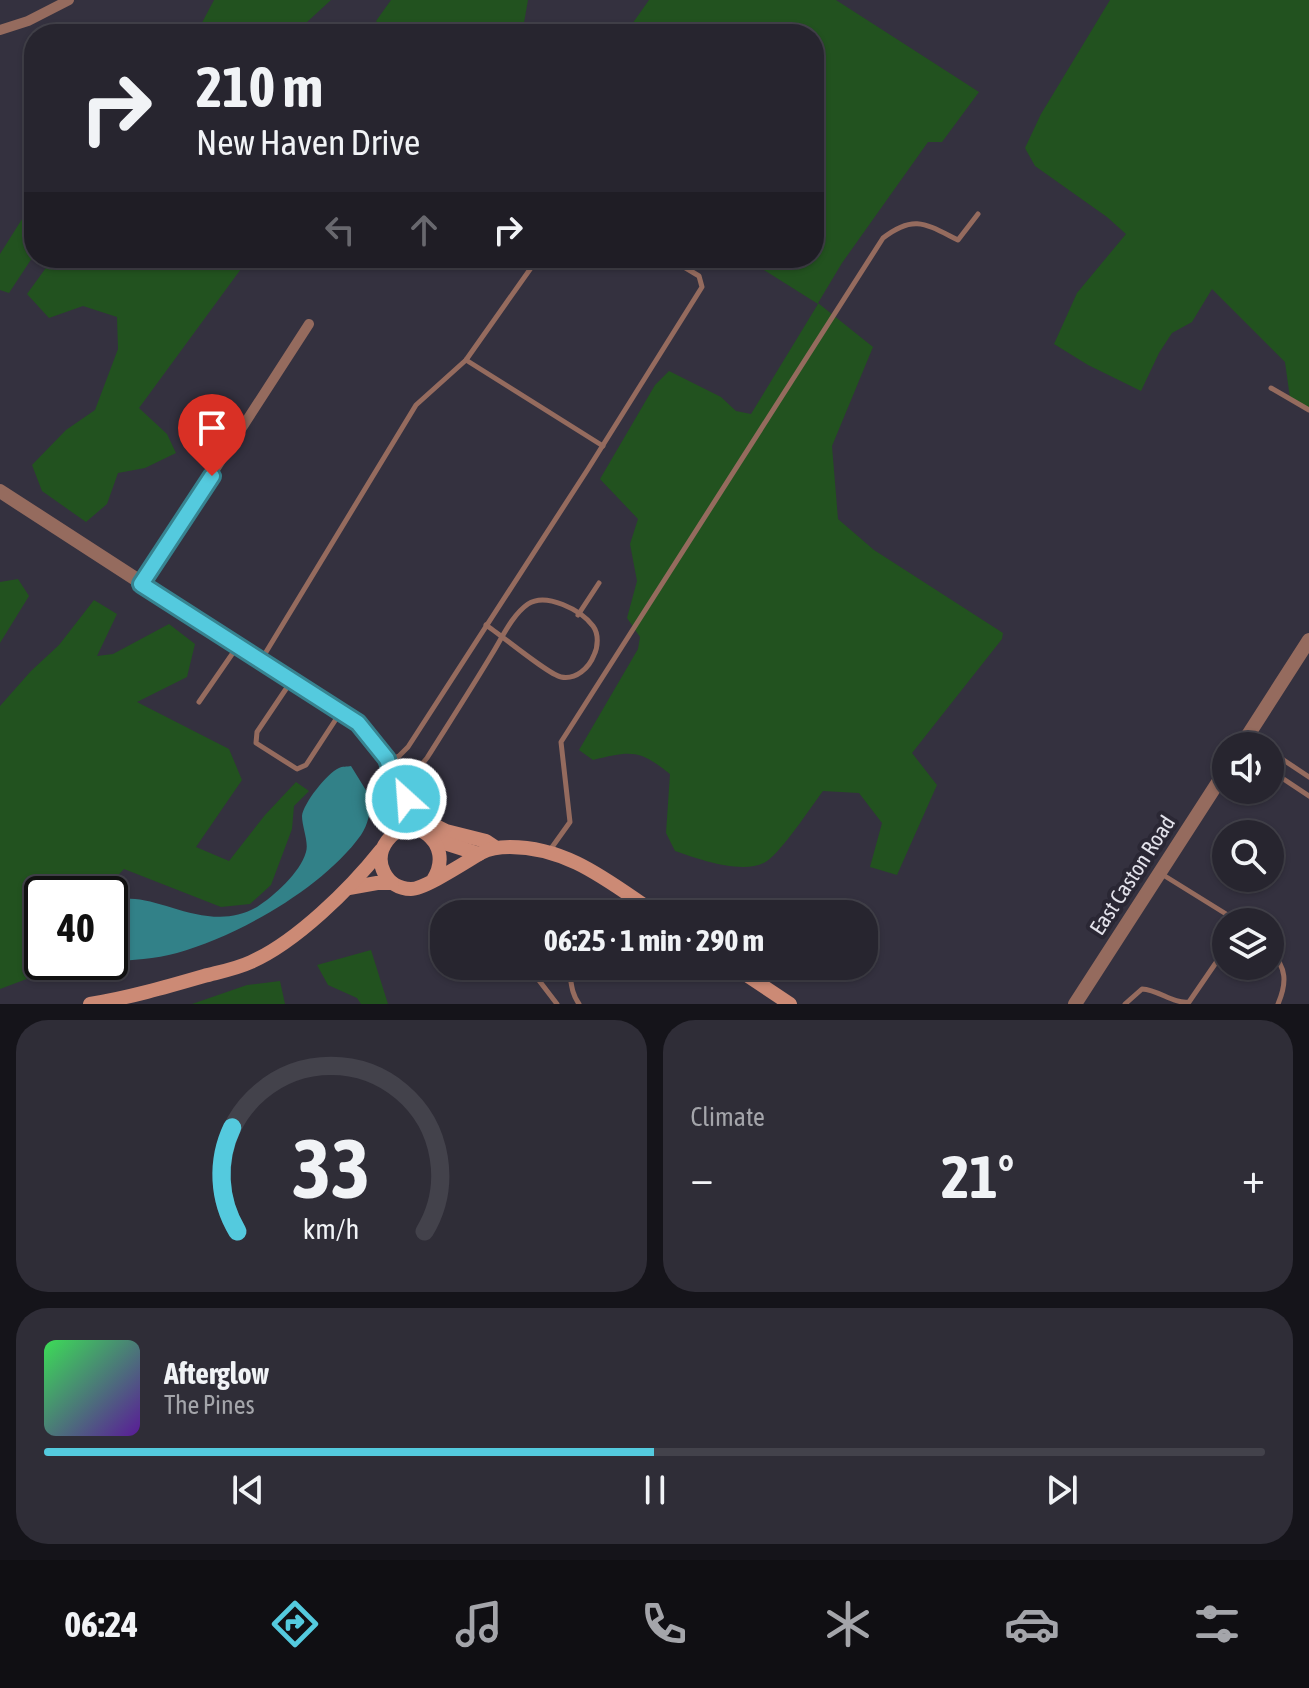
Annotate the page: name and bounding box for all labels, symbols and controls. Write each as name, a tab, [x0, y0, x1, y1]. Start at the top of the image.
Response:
text: 210 m	[196, 55, 323, 119]
icon: right	[64, 56, 168, 160]
text: New Haven Drive	[196, 121, 420, 163]
icon: left	[318, 208, 362, 252]
icon: ahead	[402, 208, 446, 252]
icon: right	[486, 208, 530, 252]
pin	[178, 394, 246, 476]
icon: arrive	[190, 406, 234, 450]
map controls	[1212, 732, 1284, 980]
button: sound	[1212, 732, 1284, 804]
position arrow	[364, 757, 448, 841]
street label: East Caston Road	[1084, 811, 1180, 939]
button: search	[1212, 820, 1284, 892]
speed limit sign: 40	[24, 876, 128, 980]
button: layers	[1212, 908, 1284, 980]
text: 06:25 · 1 min · 290 m	[544, 923, 764, 957]
text: Climate	[691, 1102, 765, 1132]
text: 33	[292, 1120, 370, 1216]
text: 21°	[941, 1142, 1014, 1211]
text: −	[691, 1152, 713, 1202]
text: +	[1242, 1152, 1265, 1202]
text: km/h	[303, 1212, 360, 1245]
text: Afterglow	[164, 1356, 269, 1390]
text: The Pines	[164, 1390, 255, 1420]
icon: previous	[226, 1468, 270, 1512]
icon: pause	[633, 1468, 677, 1512]
icon: next	[1040, 1468, 1084, 1512]
icon: directions	[267, 1596, 323, 1652]
icon: music	[451, 1596, 507, 1652]
icon: phone	[636, 1596, 692, 1652]
icon: climate	[820, 1596, 876, 1652]
icon: car	[1004, 1596, 1060, 1652]
icon: filters	[1189, 1596, 1245, 1652]
text: 06:24	[64, 1603, 138, 1645]

